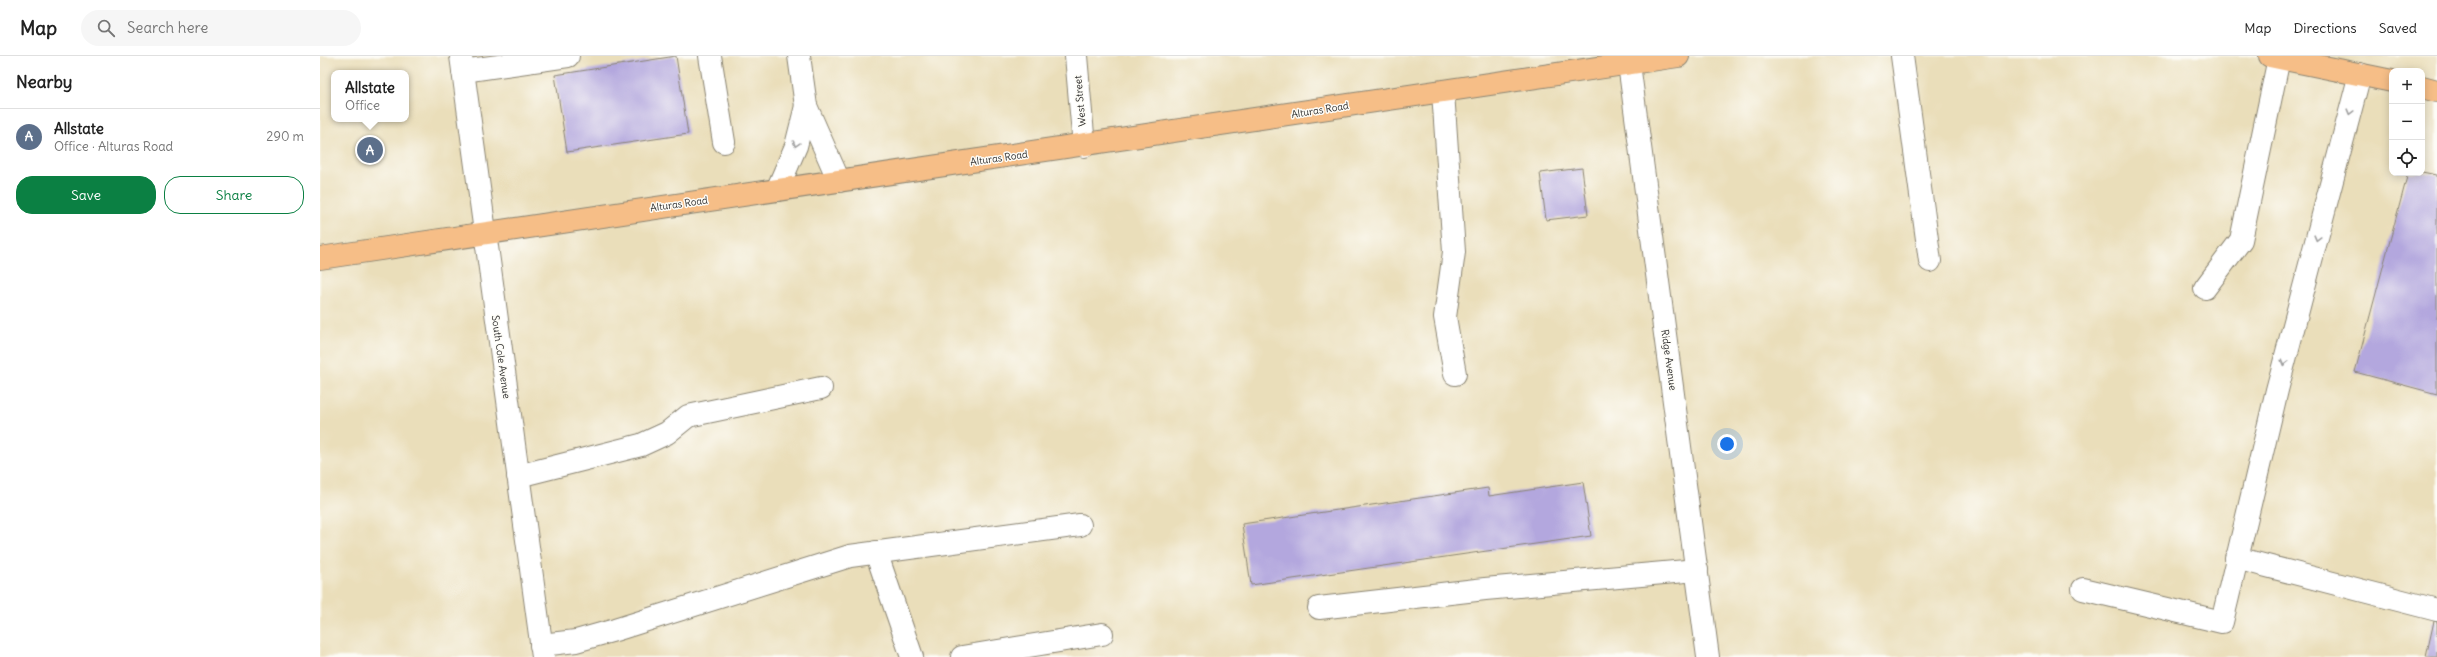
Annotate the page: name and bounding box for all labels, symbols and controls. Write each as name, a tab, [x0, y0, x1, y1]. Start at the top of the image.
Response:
search box	[81, 10, 361, 46]
text: Map	[20, 16, 57, 40]
icon: search	[95, 17, 117, 39]
text: Search here	[127, 18, 208, 37]
text: Map	[2244, 19, 2271, 37]
text: Directions	[2293, 19, 2357, 37]
text: Saved	[2379, 19, 2417, 37]
map controls	[2389, 68, 2425, 176]
button: +	[2389, 68, 2425, 104]
popup	[331, 70, 409, 122]
text: Nearby	[16, 71, 72, 93]
street label: West Street	[1071, 74, 1089, 127]
text: Allstate	[345, 78, 395, 97]
text: Office	[345, 97, 380, 114]
street label: Alturas Road	[1290, 99, 1350, 121]
button: −	[2389, 104, 2425, 140]
one-way arrow	[2346, 108, 2355, 115]
text: Allstate	[54, 119, 104, 138]
text: A	[25, 128, 33, 145]
text: 290 m	[266, 128, 304, 145]
pin: A	[357, 135, 383, 165]
text: Office · Alturas Road	[54, 138, 173, 155]
one-way arrow	[792, 140, 801, 147]
button: locate	[2389, 140, 2425, 176]
street label: Alturas Road	[969, 148, 1029, 168]
button: Save	[16, 176, 156, 214]
button: Share	[164, 176, 304, 214]
street label: Alturas Road	[649, 194, 709, 214]
one-way arrow	[2313, 234, 2322, 241]
street label: South Cole Avenue	[489, 314, 513, 400]
street label: Ridge Avenue	[1658, 329, 1680, 391]
one-way arrow	[2280, 360, 2289, 367]
your location	[1717, 434, 1737, 454]

